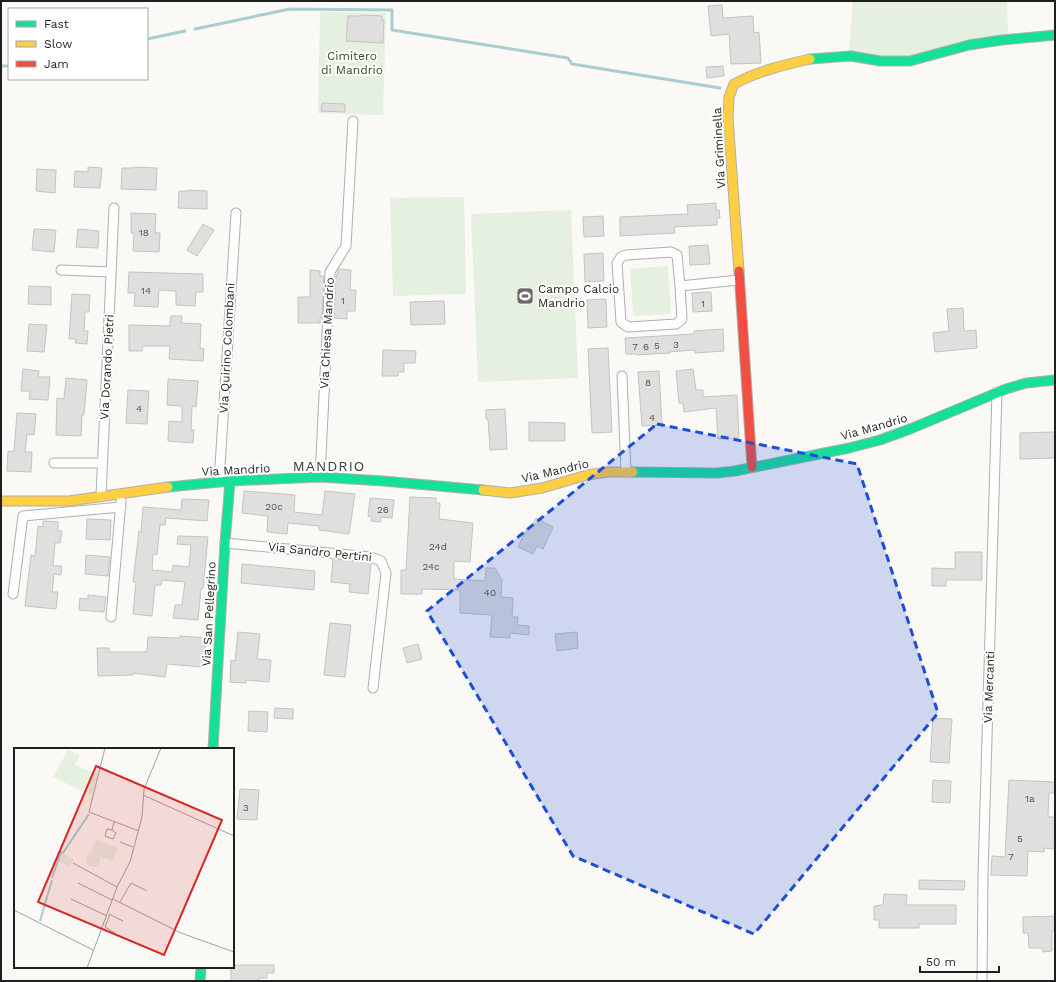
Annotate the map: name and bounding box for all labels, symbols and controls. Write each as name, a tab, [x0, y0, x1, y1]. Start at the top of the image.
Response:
legend	[8, 8, 148, 80]
text: Fast	[44, 17, 69, 31]
text: Slow	[44, 37, 72, 51]
park label: Cimitero di Mandrio	[321, 49, 383, 77]
text: Jam	[44, 57, 69, 71]
street label: Via Griminella	[710, 107, 728, 189]
house number: 18	[139, 227, 149, 238]
street label: Via Chiesa Mandrio	[317, 277, 337, 389]
street label: Via Quirino Colombani	[217, 282, 237, 414]
place label: Campo Calcio Mandrio	[538, 282, 619, 310]
house number: 14	[141, 285, 151, 296]
sports icon: Campo Calcio Mandrio	[515, 286, 535, 306]
house number: 1	[341, 295, 345, 306]
house number: 1	[701, 298, 705, 309]
street label: Via Dorando Pietri	[97, 314, 117, 420]
house number: 3	[673, 339, 679, 350]
house number: 5	[654, 340, 660, 351]
house number: 7	[632, 341, 638, 352]
house number: 6	[643, 341, 649, 352]
house number: 8	[645, 377, 651, 388]
house number: 4	[136, 403, 142, 414]
street label: Via Mandrio	[839, 411, 909, 443]
house number: 4	[649, 412, 655, 423]
street label: Via Mandrio	[520, 456, 590, 486]
district label: MANDRIO	[293, 458, 365, 474]
street label: Via Mandrio	[201, 461, 271, 479]
house number: 20c	[265, 501, 283, 512]
house number: 26	[377, 504, 389, 515]
street label: Via Sandro Pertini	[267, 540, 373, 564]
house number: 24d	[429, 541, 447, 552]
street label: Via San Pellegrino	[199, 561, 219, 667]
house number: 24c	[422, 561, 440, 572]
house number: 40	[484, 587, 496, 598]
street label: Via Mercanti	[981, 651, 997, 723]
inset map	[14, 748, 234, 968]
house number: 1a	[1025, 793, 1035, 804]
house number: 3	[243, 802, 249, 813]
house number: 5	[1017, 833, 1023, 844]
house number: 7	[1008, 851, 1014, 862]
scale bar	[920, 948, 999, 974]
text: 50 m	[926, 955, 956, 969]

